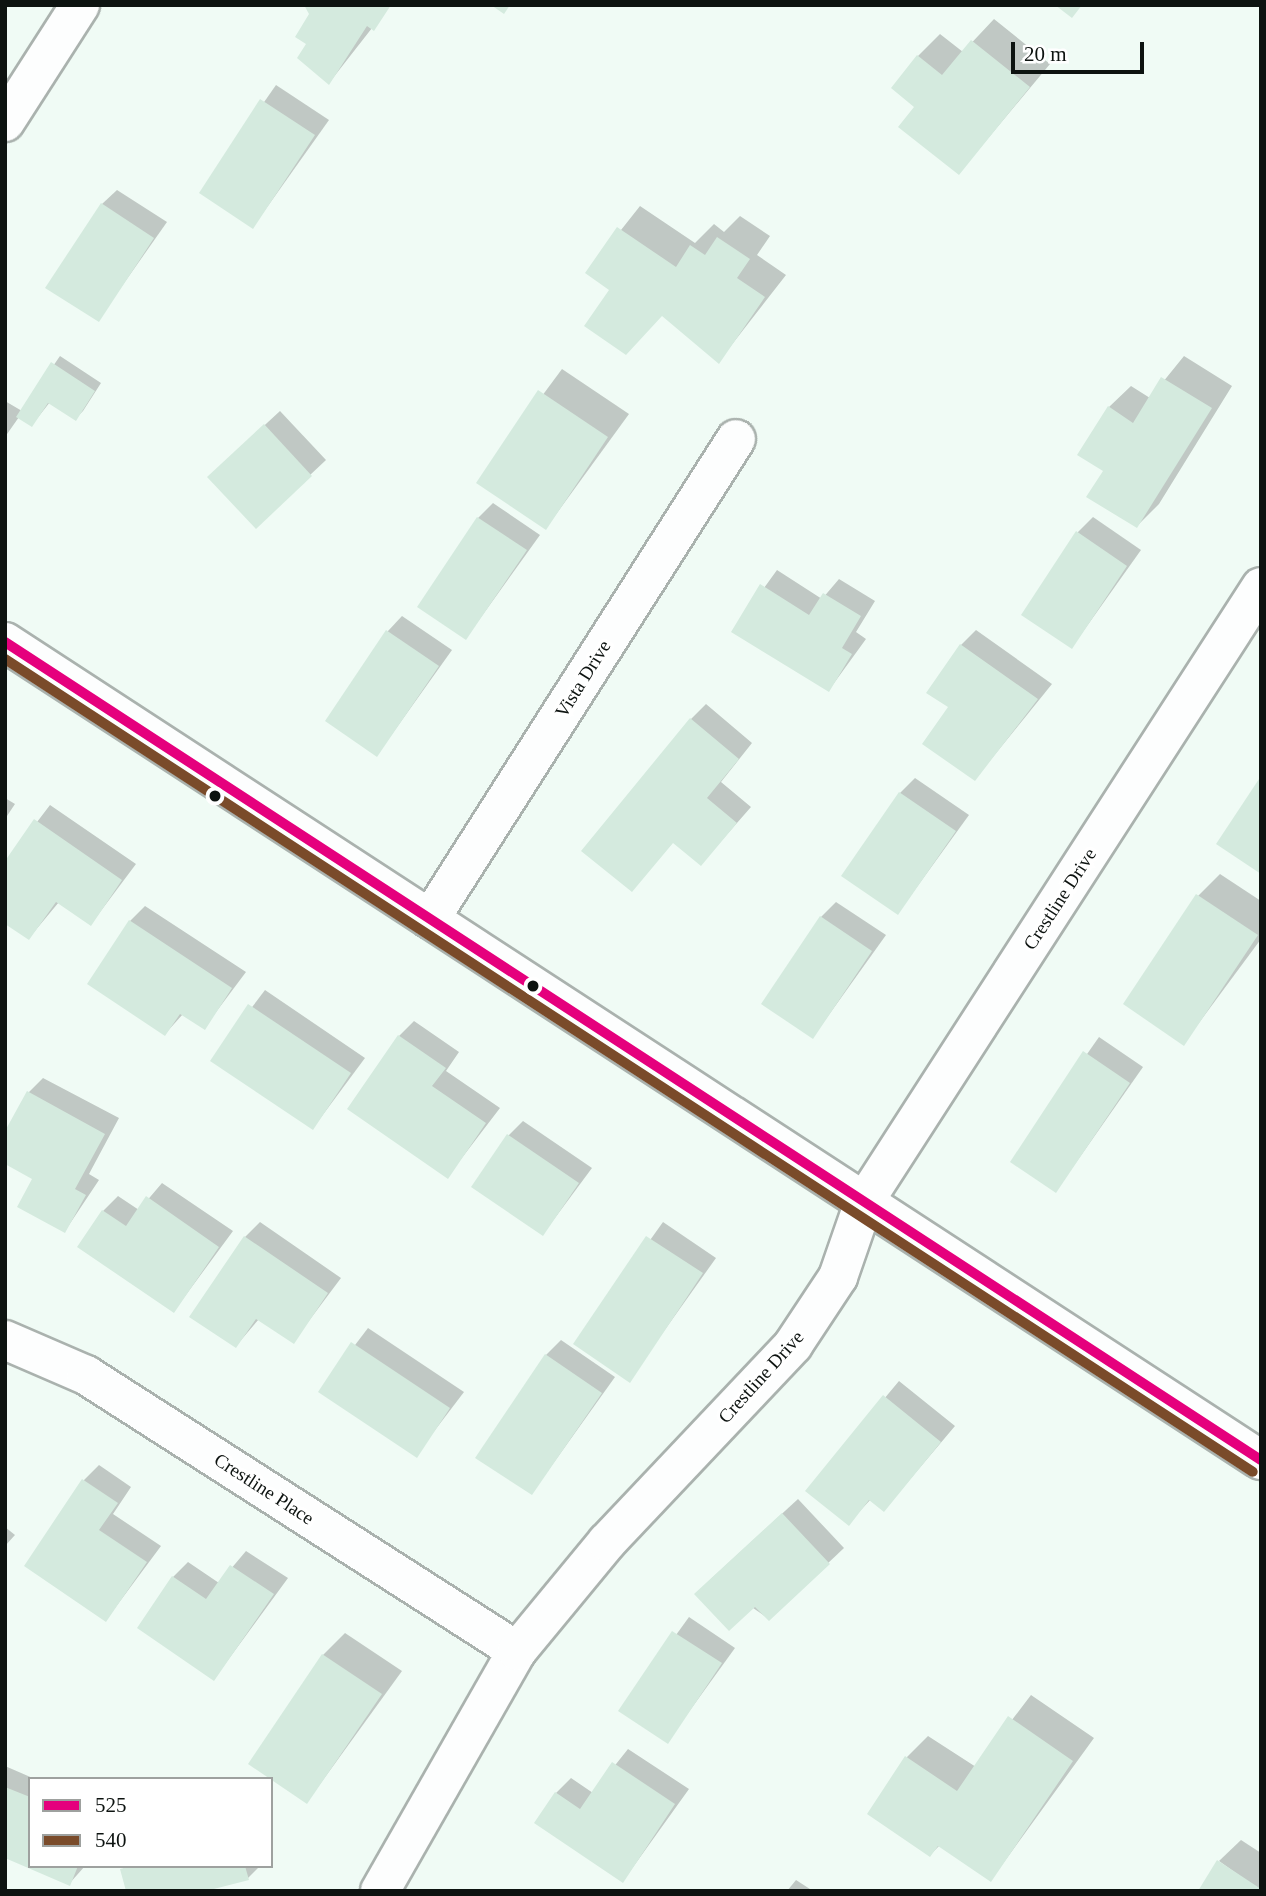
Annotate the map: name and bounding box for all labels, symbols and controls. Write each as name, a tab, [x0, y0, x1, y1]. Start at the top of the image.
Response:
scale bar	[1014, 28, 1147, 72]
text: 20 m	[1024, 42, 1067, 66]
street label: Vista Drive	[550, 636, 616, 722]
unlabelled marker	[208, 789, 222, 803]
street label: Crestline Drive	[1019, 844, 1101, 954]
unlabelled marker	[526, 979, 540, 993]
street label: Crestline Drive	[714, 1326, 808, 1428]
street label: Crestline Place	[210, 1448, 318, 1530]
legend	[28, 1777, 273, 1868]
text: 525	[95, 1793, 127, 1817]
text: 540	[95, 1828, 127, 1852]

